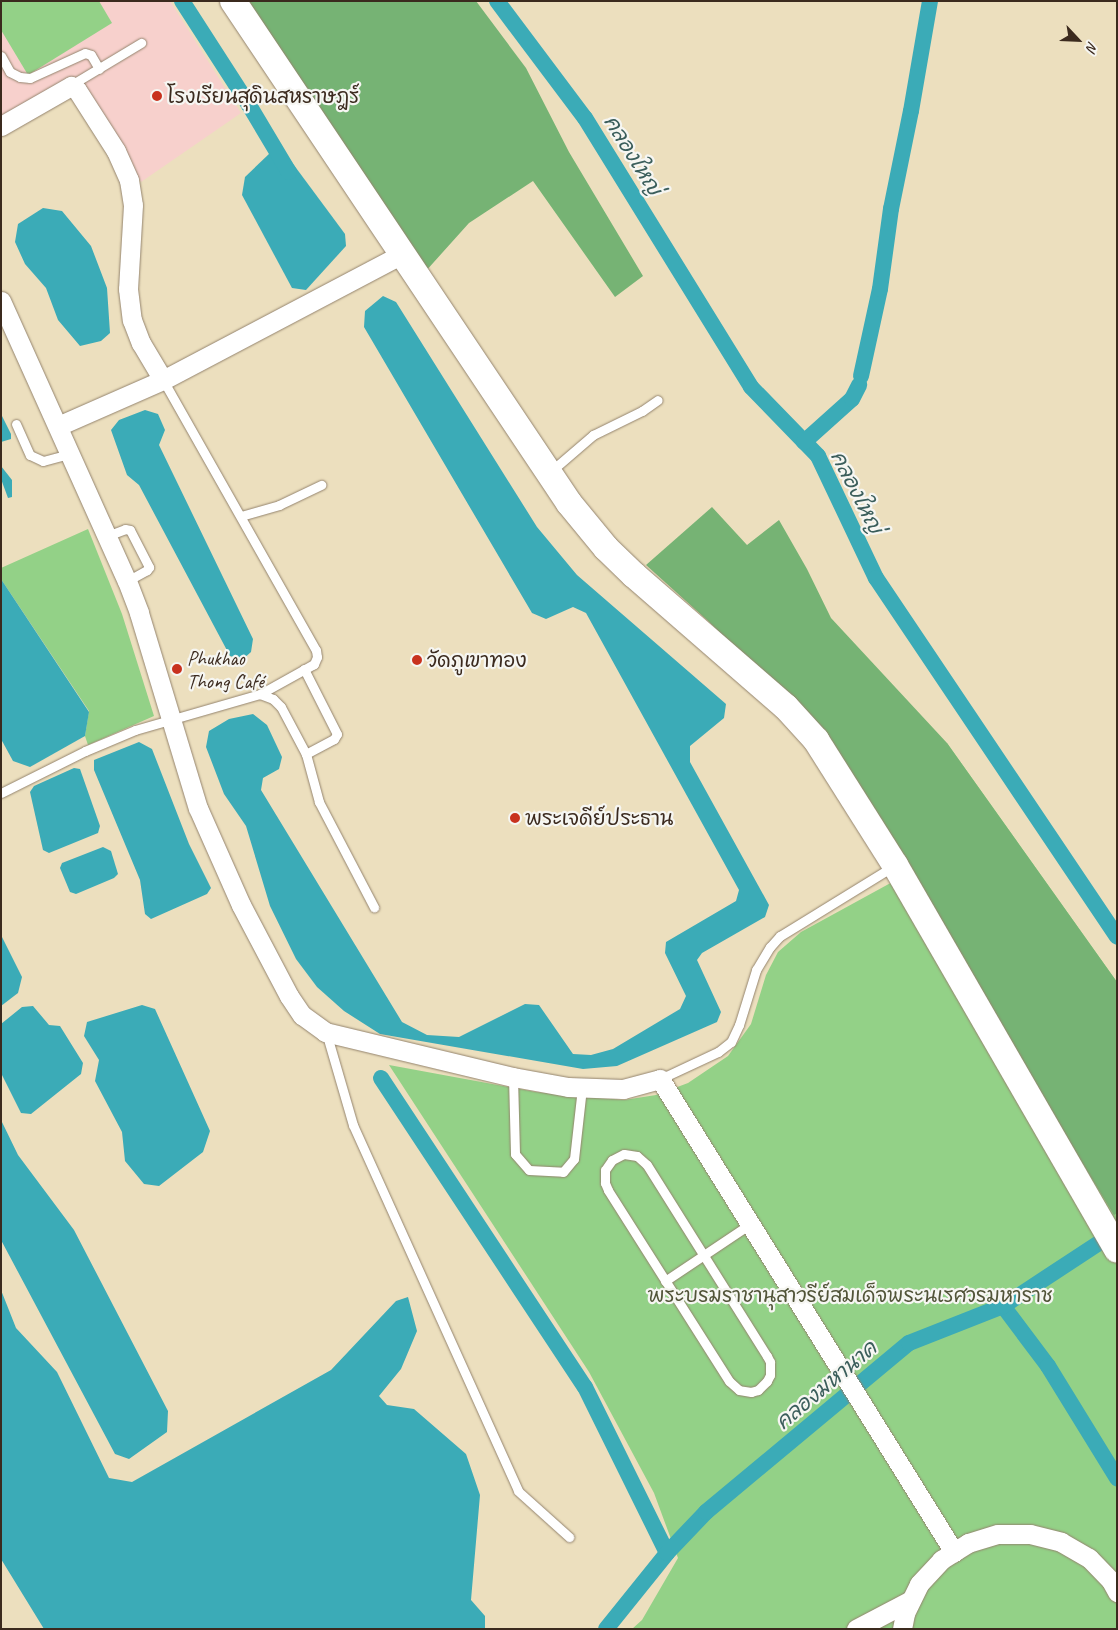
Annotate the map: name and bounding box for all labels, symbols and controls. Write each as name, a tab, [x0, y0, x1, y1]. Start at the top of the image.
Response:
north arrow	[1053, 15, 1103, 65]
text: N	[1083, 39, 1102, 54]
place label: โรงเรียนสุดินสหราษฎร์	[167, 84, 359, 108]
marker: โรงเรียนสุดินสหราษฎร์	[151, 90, 163, 102]
water label: คลองใหญ่	[599, 110, 667, 200]
water label: คลองใหญ่	[825, 446, 889, 538]
place label: Phukhao Thong Café	[187, 646, 264, 693]
place label: วัดภูเขาทอง	[427, 648, 527, 672]
marker: วัดภูเขาทอง	[411, 654, 423, 666]
marker: Phukhao Thong Café	[171, 663, 183, 675]
place label: พระเจดีย์ประธาน	[525, 806, 673, 830]
marker: พระเจดีย์ประธาน	[509, 812, 521, 824]
park label: พระบรมราชานุสาวรีย์สมเด็จพระนเรศวรมหาราช	[648, 1283, 1052, 1307]
water label: คลองมหานาค	[770, 1335, 882, 1435]

